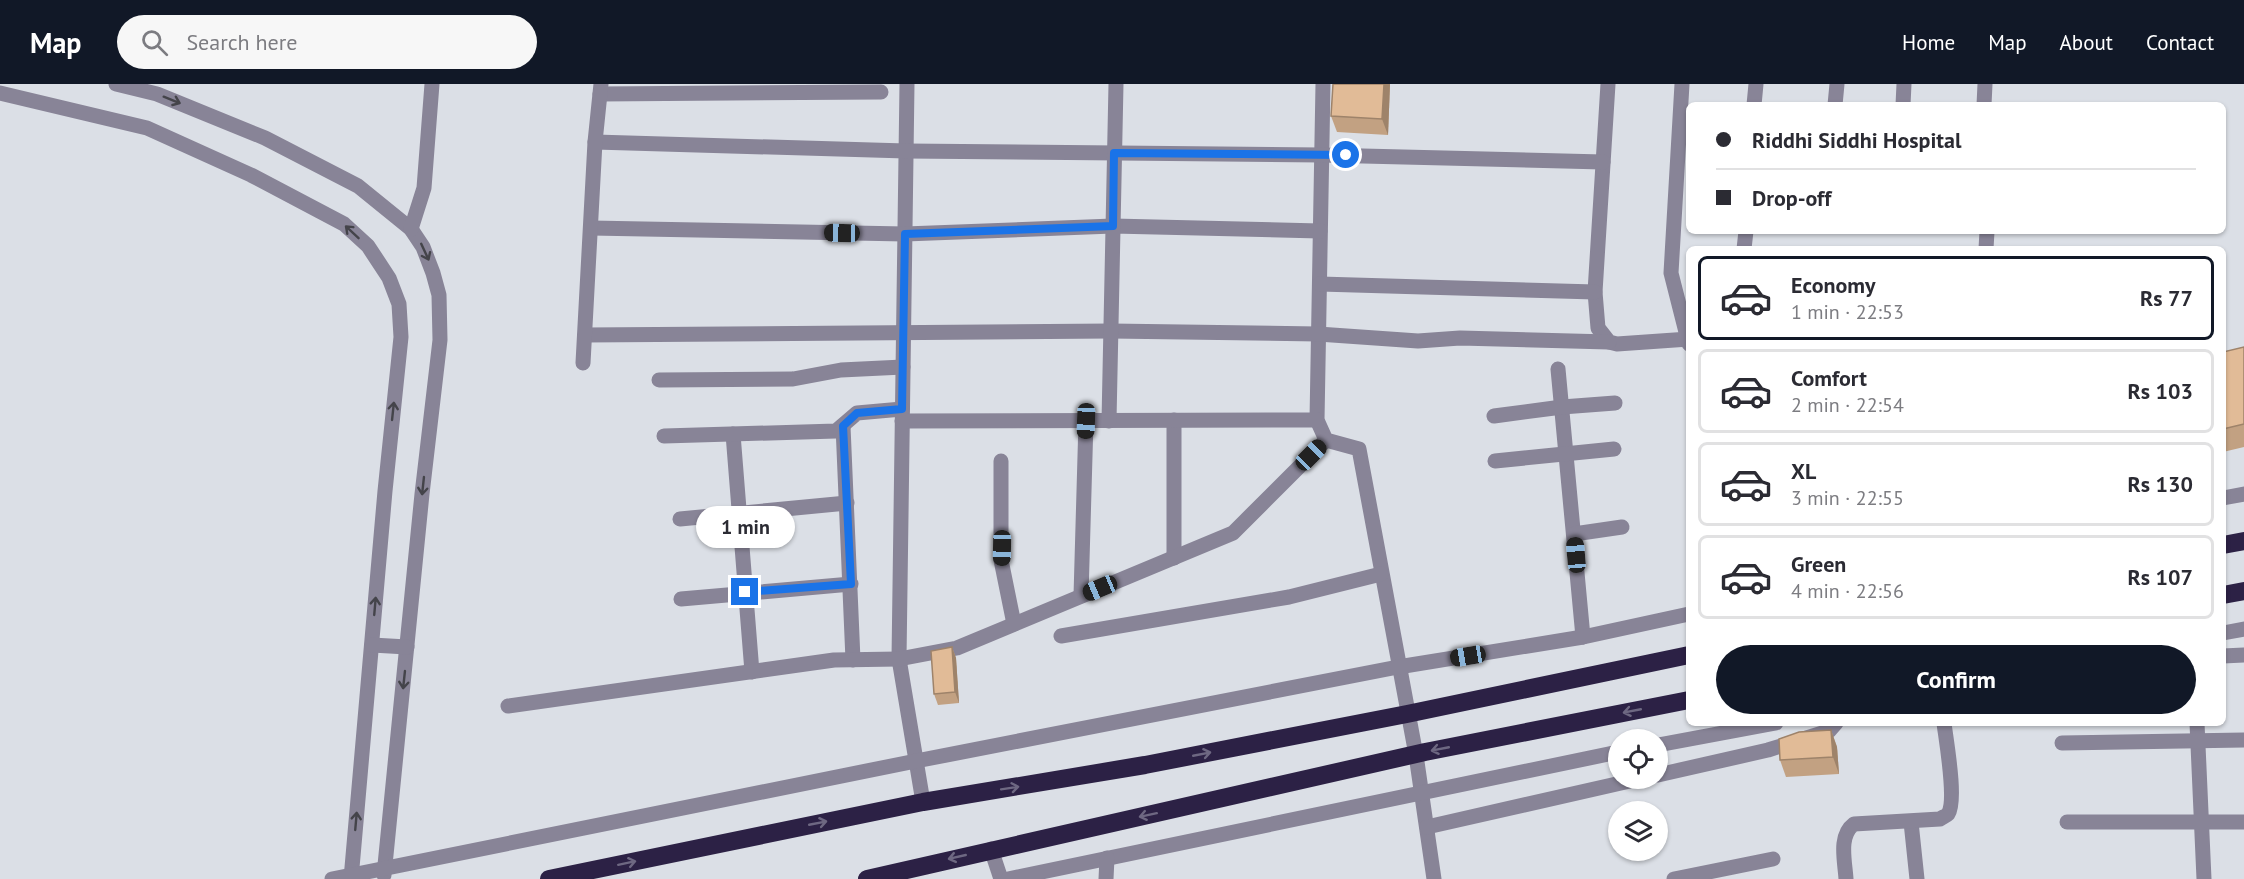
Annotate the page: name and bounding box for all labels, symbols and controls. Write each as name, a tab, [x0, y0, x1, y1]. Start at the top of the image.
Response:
search box	[117, 15, 537, 69]
text: Map	[30, 24, 81, 61]
icon: search	[138, 26, 171, 59]
text: Search here	[186, 28, 297, 56]
text: Home	[1902, 29, 1955, 56]
text: Map	[1988, 29, 2027, 56]
text: About	[2060, 29, 2113, 56]
text: Contact	[2146, 29, 2214, 56]
one-way arrow	[162, 95, 181, 106]
text: Riddhi Siddhi Hospital	[1752, 126, 1961, 154]
route start	[1332, 141, 1359, 168]
text: Drop-off	[1752, 184, 1831, 212]
car	[824, 224, 860, 242]
one-way arrow	[345, 225, 360, 239]
one-way arrow	[419, 242, 431, 260]
icon: car	[1719, 271, 1773, 325]
text: Economy	[1791, 271, 1875, 299]
text: Rs 77	[2140, 284, 2193, 312]
text: 1 min · 22:53	[1791, 299, 1904, 325]
icon: car	[1719, 364, 1773, 418]
text: Comfort	[1791, 364, 1867, 392]
text: Rs 103	[2127, 377, 2193, 405]
text: 2 min · 22:54	[1791, 392, 1904, 418]
one-way arrow	[388, 402, 399, 422]
car	[1076, 403, 1096, 439]
car	[1292, 436, 1330, 474]
icon: car	[1719, 457, 1773, 511]
text: XL	[1791, 457, 1816, 485]
text: Rs 130	[2127, 470, 2193, 498]
one-way arrow	[417, 475, 428, 495]
text: 3 min · 22:55	[1791, 485, 1904, 511]
callout: 1 min	[696, 505, 795, 547]
text: 1 min	[721, 514, 770, 540]
car	[993, 530, 1011, 566]
car	[1565, 536, 1587, 574]
icon: car	[1719, 550, 1773, 604]
text: Green	[1791, 550, 1846, 578]
text: Rs 107	[2127, 563, 2193, 591]
car	[1080, 573, 1120, 603]
route end	[731, 578, 758, 605]
text: 4 min · 22:56	[1791, 578, 1904, 604]
one-way arrow	[370, 596, 381, 616]
car	[1449, 644, 1487, 668]
button: Confirm	[1716, 645, 2196, 714]
one-way arrow	[398, 669, 409, 689]
one-way arrow	[1622, 706, 1642, 717]
map controls	[1608, 729, 1668, 861]
button: locate	[1608, 729, 1668, 789]
one-way arrow	[1431, 744, 1451, 755]
one-way arrow	[1191, 748, 1211, 759]
one-way arrow	[999, 782, 1019, 793]
button: layers	[1608, 801, 1668, 861]
one-way arrow	[1138, 809, 1157, 821]
one-way arrow	[351, 811, 362, 831]
one-way arrow	[808, 817, 827, 828]
one-way arrow	[948, 852, 967, 864]
one-way arrow	[617, 856, 636, 868]

